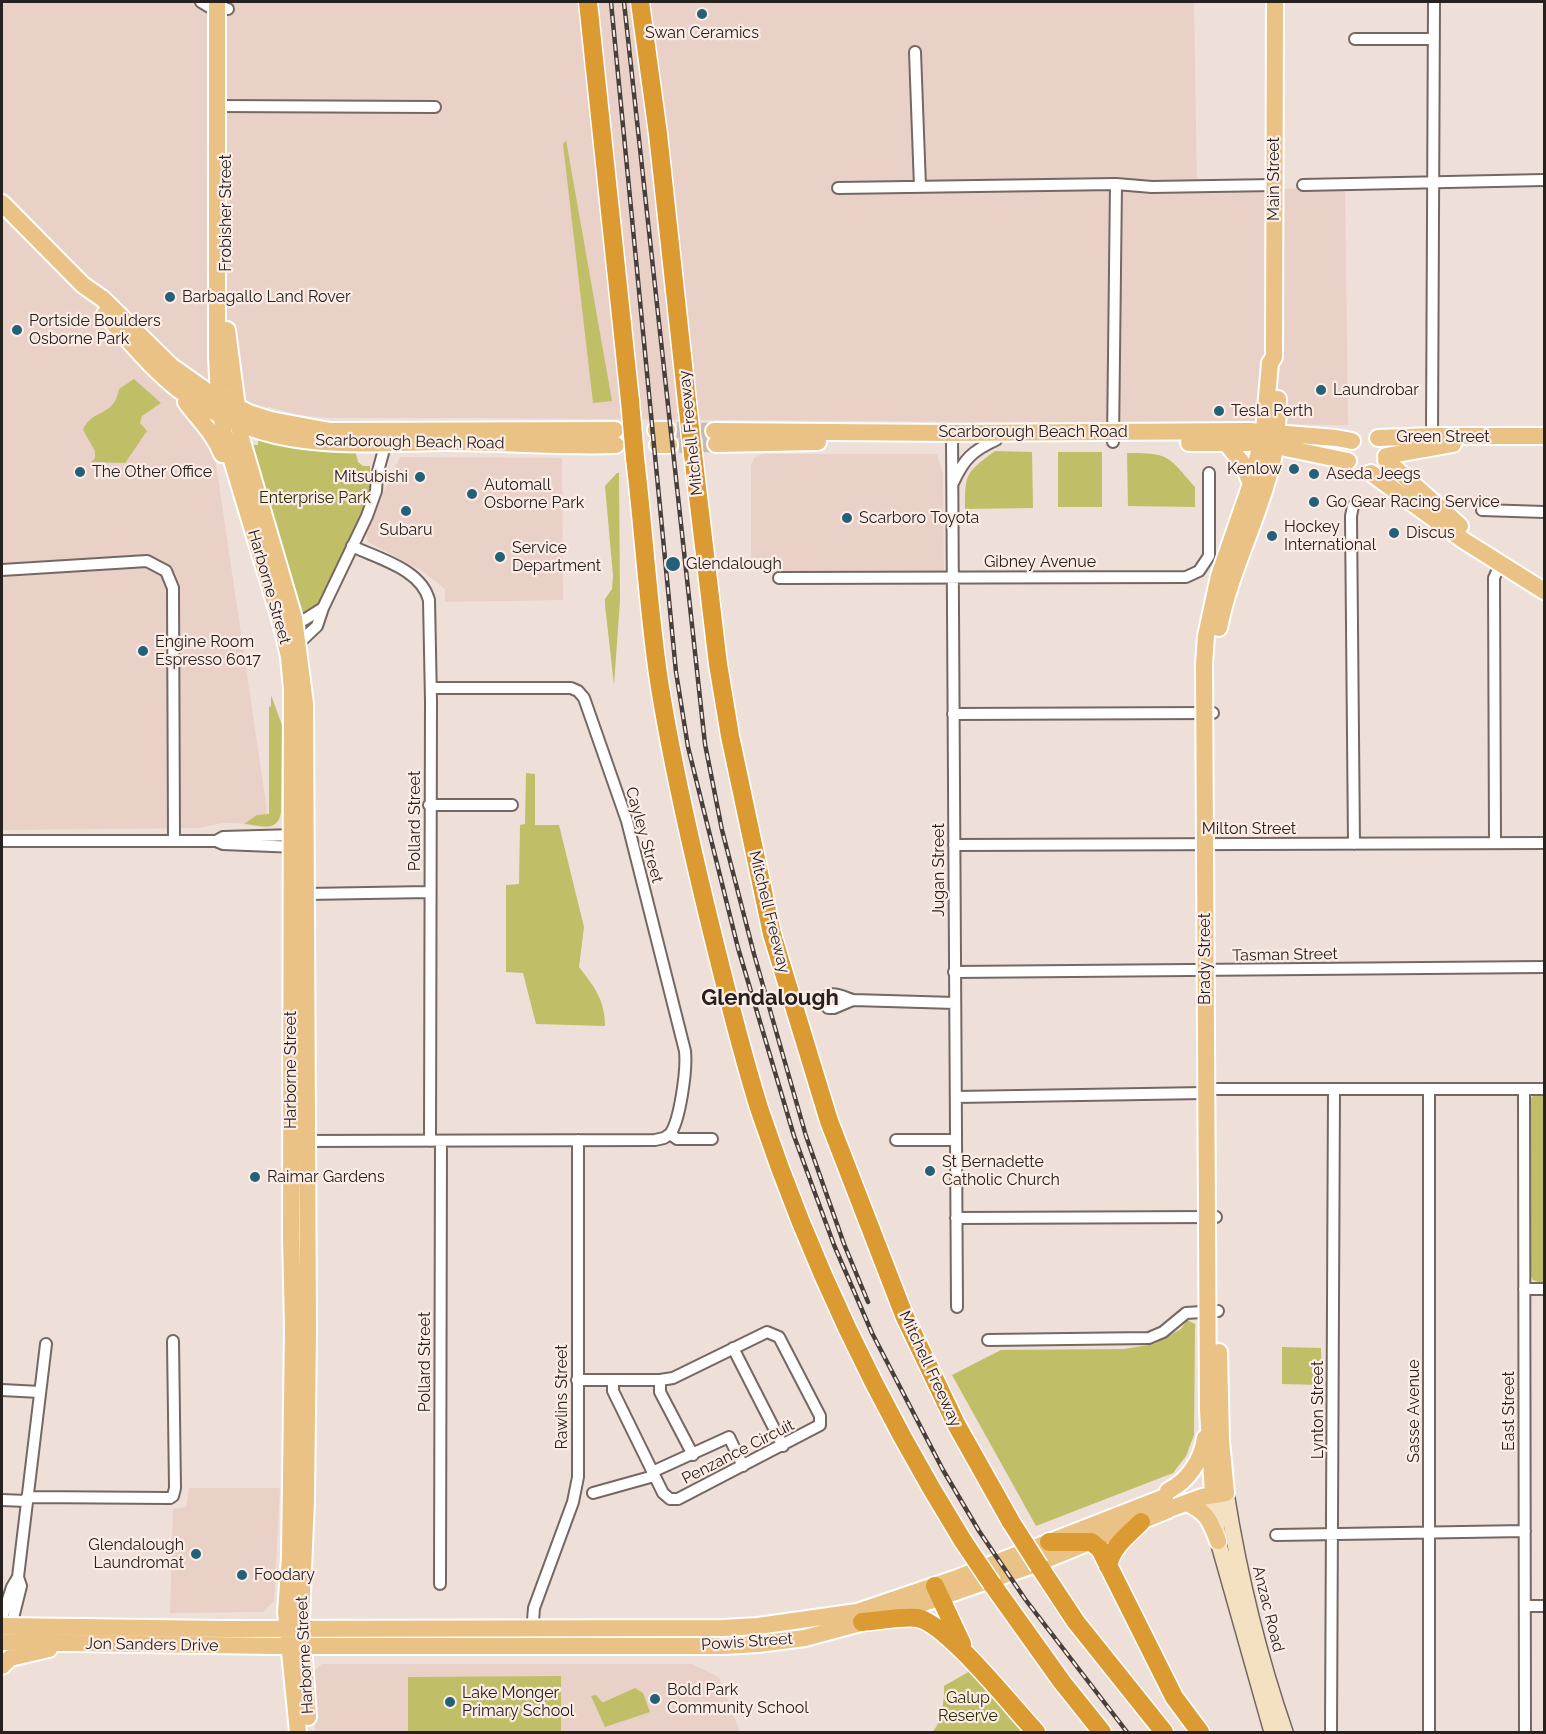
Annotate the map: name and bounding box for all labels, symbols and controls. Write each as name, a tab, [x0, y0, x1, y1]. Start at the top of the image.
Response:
marker: Swan Ceramics	[695, 7, 709, 21]
place label: Swan Ceramics	[645, 23, 759, 43]
street label: Main Street	[1264, 137, 1284, 221]
street label: Frobisher Street	[216, 154, 236, 272]
place label: Barbagallo Land Rover	[182, 287, 351, 307]
marker: Barbagallo Land Rover	[163, 290, 177, 304]
place label: Portside Boulders Osborne Park	[29, 311, 161, 349]
marker: Portside Boulders Osborne Park	[10, 323, 24, 337]
street label: Mitchell Freeway	[675, 369, 707, 497]
place label: Laundrobar	[1333, 380, 1419, 400]
marker: Laundrobar	[1314, 383, 1328, 397]
place label: Tesla Perth	[1231, 401, 1313, 421]
marker: Tesla Perth	[1212, 404, 1226, 418]
street label: Scarborough Beach Road	[938, 422, 1128, 442]
street label: Green Street	[1396, 427, 1490, 447]
street label: Scarborough Beach Road	[315, 431, 505, 453]
place label: Kenlow	[1227, 459, 1282, 479]
place label: The Other Office	[92, 462, 212, 482]
marker: Kenlow	[1287, 462, 1301, 476]
place label: Aseda Jeegs	[1326, 464, 1421, 484]
marker: The Other Office	[73, 465, 87, 479]
place label: Mitsubishi	[334, 467, 408, 487]
marker: Aseda Jeegs	[1307, 467, 1321, 481]
marker: Mitsubishi	[413, 470, 427, 484]
place label: Automall Osborne Park	[484, 475, 584, 513]
marker: Automall Osborne Park	[465, 487, 479, 501]
park label: Enterprise Park	[259, 488, 371, 508]
place label: Go Gear Racing Service	[1326, 492, 1500, 512]
marker: Go Gear Racing Service	[1307, 495, 1321, 509]
marker: Subaru	[399, 504, 413, 518]
place label: Scarboro Toyota	[859, 508, 979, 528]
marker: Scarboro Toyota	[840, 511, 854, 525]
place label: Hockey International	[1284, 517, 1376, 555]
place label: Subaru	[380, 520, 432, 540]
place label: Discus	[1406, 523, 1455, 543]
marker: Discus	[1387, 526, 1401, 540]
street label: Harborne Street	[243, 528, 295, 646]
marker: Hockey International	[1265, 529, 1279, 543]
place label: Service Department	[512, 538, 601, 576]
marker: Service Department	[493, 550, 507, 564]
street label: Gibney Avenue	[984, 552, 1096, 572]
place label: Glendalough	[686, 554, 782, 574]
marker: Glendalough	[664, 555, 682, 573]
place label: Engine Room Espresso 6017	[155, 632, 261, 670]
marker: Engine Room Espresso 6017	[136, 644, 150, 658]
street label: Pollard Street	[405, 771, 425, 871]
street label: Cayley Street	[621, 785, 667, 885]
street label: Milton Street	[1202, 819, 1296, 839]
street label: Jugan Street	[929, 823, 949, 917]
street label: Mitchell Freeway	[744, 849, 794, 975]
street label: Brady Street	[1195, 913, 1215, 1005]
street label: Tasman Street	[1232, 944, 1338, 966]
district label: Glendalough	[701, 985, 839, 1011]
street label: Harborne Street	[281, 1011, 301, 1129]
place label: St Bernadette Catholic Church	[942, 1152, 1060, 1190]
marker: St Bernadette Catholic Church	[923, 1164, 937, 1178]
place label: Raimar Gardens	[267, 1167, 385, 1187]
marker: Raimar Gardens	[248, 1170, 262, 1184]
street label: Mitchell Freeway	[895, 1308, 965, 1430]
street label: Pollard Street	[415, 1312, 435, 1412]
street label: Rawlins Street	[552, 1344, 572, 1450]
street label: Sasse Avenue	[1404, 1359, 1424, 1463]
street label: Lynton Street	[1308, 1361, 1328, 1459]
street label: East Street	[1499, 1371, 1519, 1451]
street label: Penzance Circuit	[679, 1415, 797, 1489]
place label: Glendalough Laundromat	[88, 1535, 184, 1573]
marker: Glendalough Laundromat	[189, 1547, 203, 1561]
street label: Anzac Road	[1248, 1564, 1288, 1654]
place label: Foodary	[254, 1565, 315, 1585]
marker: Foodary	[235, 1568, 249, 1582]
street label: Harborne Street	[292, 1595, 318, 1715]
street label: Powis Street	[701, 1629, 793, 1655]
street label: Jon Sanders Drive	[85, 1634, 219, 1656]
place label: Bold Park Community School	[667, 1680, 809, 1718]
place label: Lake Monger Primary School	[462, 1683, 574, 1721]
park label: Galup Reserve	[938, 1688, 998, 1726]
marker: Bold Park Community School	[648, 1692, 662, 1706]
marker: Lake Monger Primary School	[443, 1695, 457, 1709]

